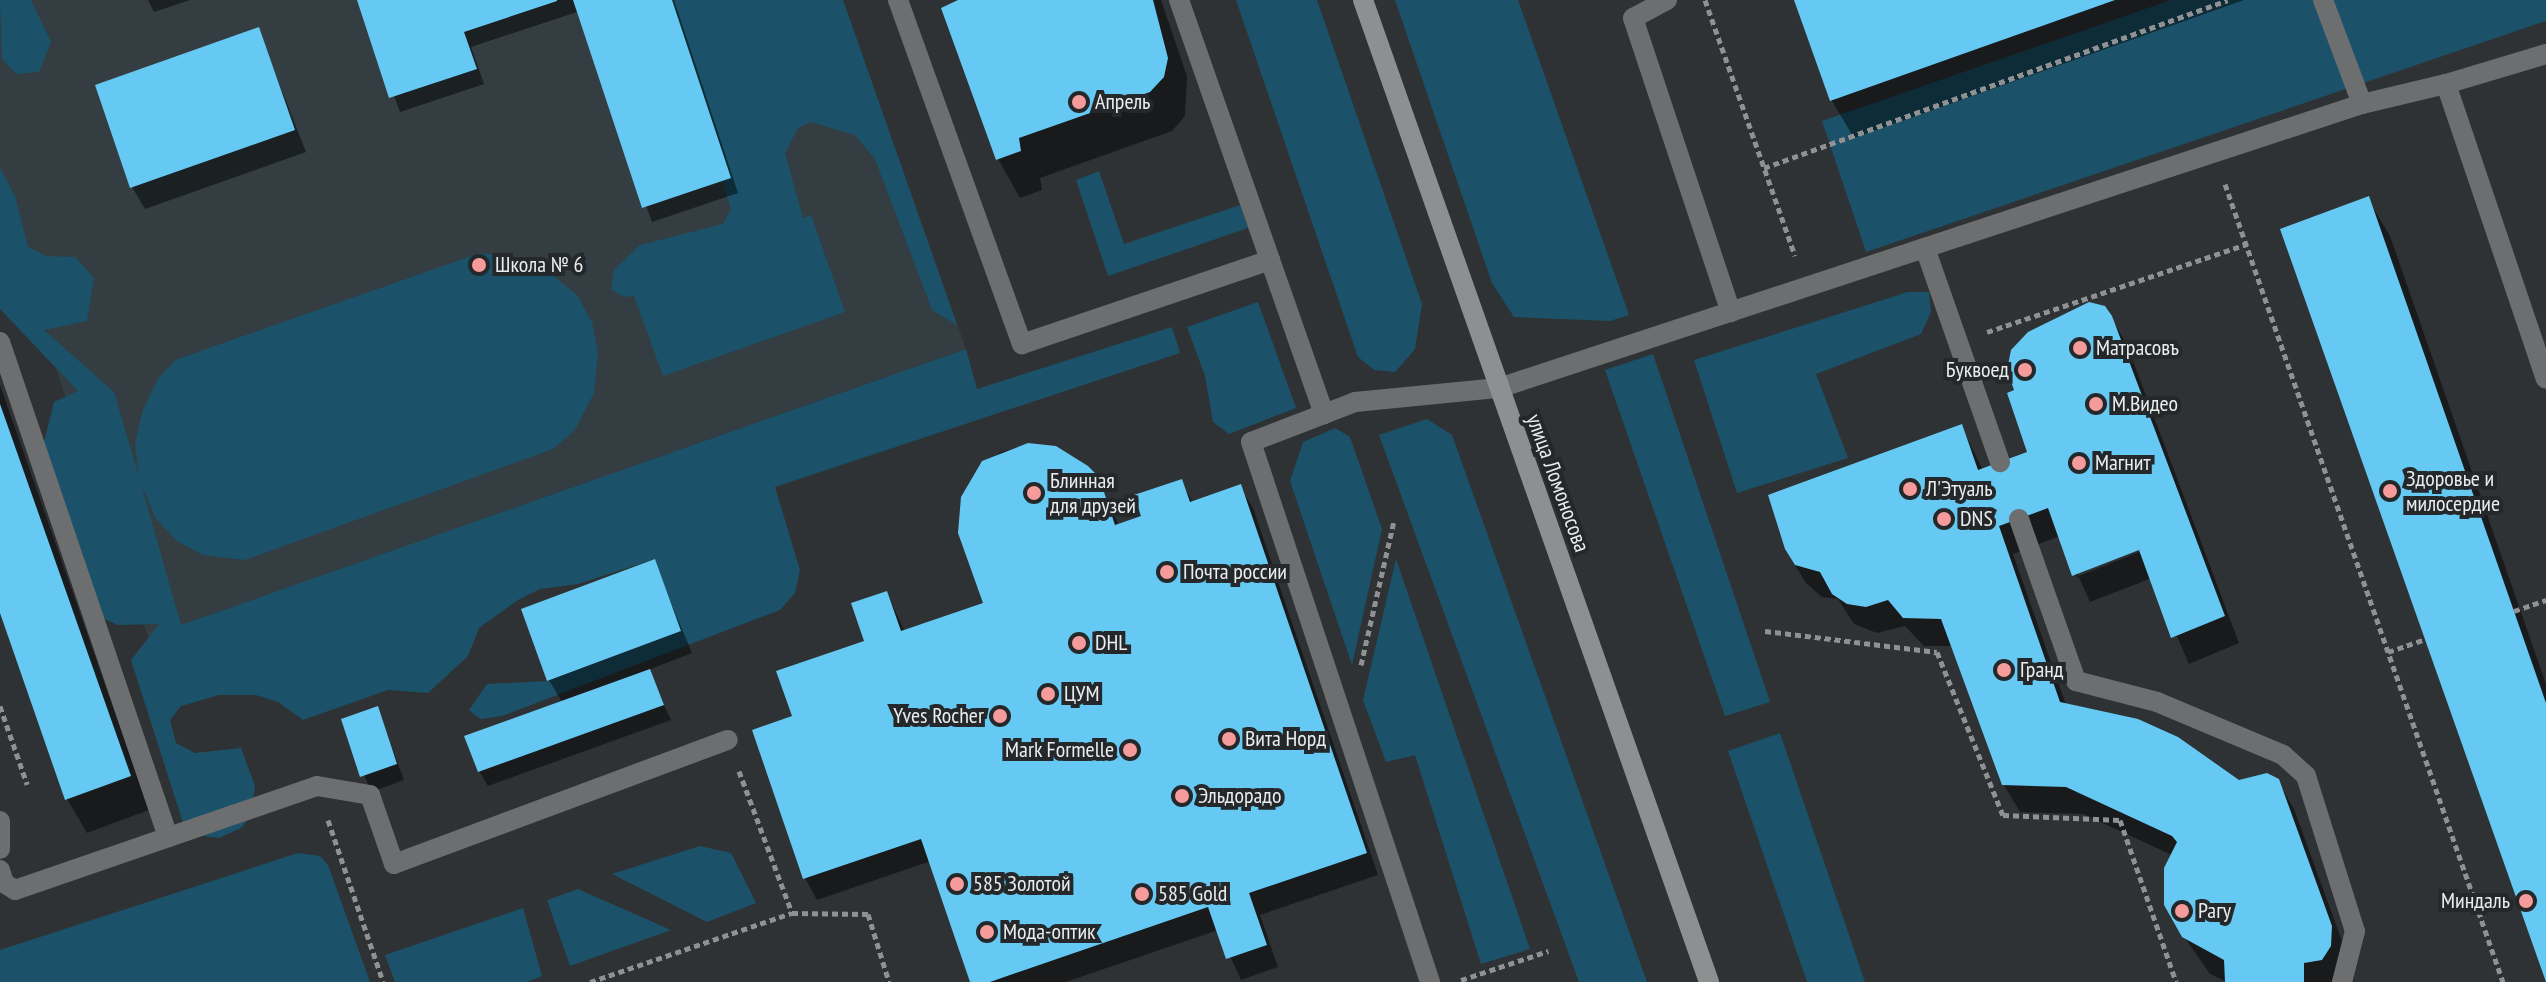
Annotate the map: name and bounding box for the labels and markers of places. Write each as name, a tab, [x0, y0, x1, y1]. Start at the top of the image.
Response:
place label: Апрель	[1095, 89, 1150, 115]
marker: Апрель	[1070, 93, 1088, 111]
place label: Школа № 6	[495, 252, 583, 278]
marker: Школа № 6	[470, 256, 488, 274]
place label: Матрасовъ	[2096, 335, 2179, 361]
marker: Матрасовъ	[2071, 339, 2089, 357]
place label: Буквоед	[1946, 357, 2009, 383]
marker: Буквоед	[2016, 361, 2034, 379]
place label: М.Видео	[2112, 391, 2178, 417]
marker: М.Видео	[2087, 395, 2105, 413]
place label: Магнит	[2095, 450, 2151, 476]
marker: Магнит	[2070, 454, 2088, 472]
place label: Здоровье и милосердие	[2406, 465, 2500, 516]
place label: Блинная для друзей	[1050, 467, 1136, 518]
place label: Л'Этуаль	[1926, 476, 1993, 502]
marker: Л'Этуаль	[1901, 480, 1919, 498]
marker: Здоровье и милосердие	[2381, 482, 2399, 500]
marker: Блинная для друзей	[1025, 484, 1043, 502]
place label: DNS	[1960, 506, 1993, 532]
marker: DNS	[1935, 510, 1953, 528]
place label: Почта россии	[1183, 559, 1287, 585]
marker: Почта россии	[1158, 563, 1176, 581]
place label: DHL	[1095, 630, 1127, 656]
marker: DHL	[1070, 634, 1088, 652]
place label: Гранд	[2020, 657, 2063, 683]
marker: Гранд	[1995, 661, 2013, 679]
place label: ЦУМ	[1064, 681, 1099, 707]
marker: ЦУМ	[1039, 685, 1057, 703]
place label: Yves Rocher	[893, 703, 984, 729]
marker: Yves Rocher	[991, 707, 1009, 725]
place label: Вита Норд	[1245, 726, 1326, 752]
marker: Вита Норд	[1220, 730, 1238, 748]
place label: Mark Formelle	[1005, 737, 1114, 763]
marker: Mark Formelle	[1121, 741, 1139, 759]
place label: Эльдорадо	[1198, 783, 1281, 809]
marker: Эльдорадо	[1173, 787, 1191, 805]
place label: 585 Золотой	[973, 871, 1071, 897]
marker: 585 Золотой	[948, 875, 966, 893]
place label: 585 Gold	[1158, 881, 1227, 907]
marker: 585 Gold	[1133, 885, 1151, 903]
place label: Миндаль	[2441, 888, 2510, 914]
marker: Миндаль	[2517, 892, 2535, 910]
place label: Рагу	[2198, 898, 2231, 924]
marker: Рагу	[2173, 902, 2191, 920]
place label: Мода-оптик	[1003, 919, 1096, 945]
marker: Мода-оптик	[978, 923, 996, 941]

